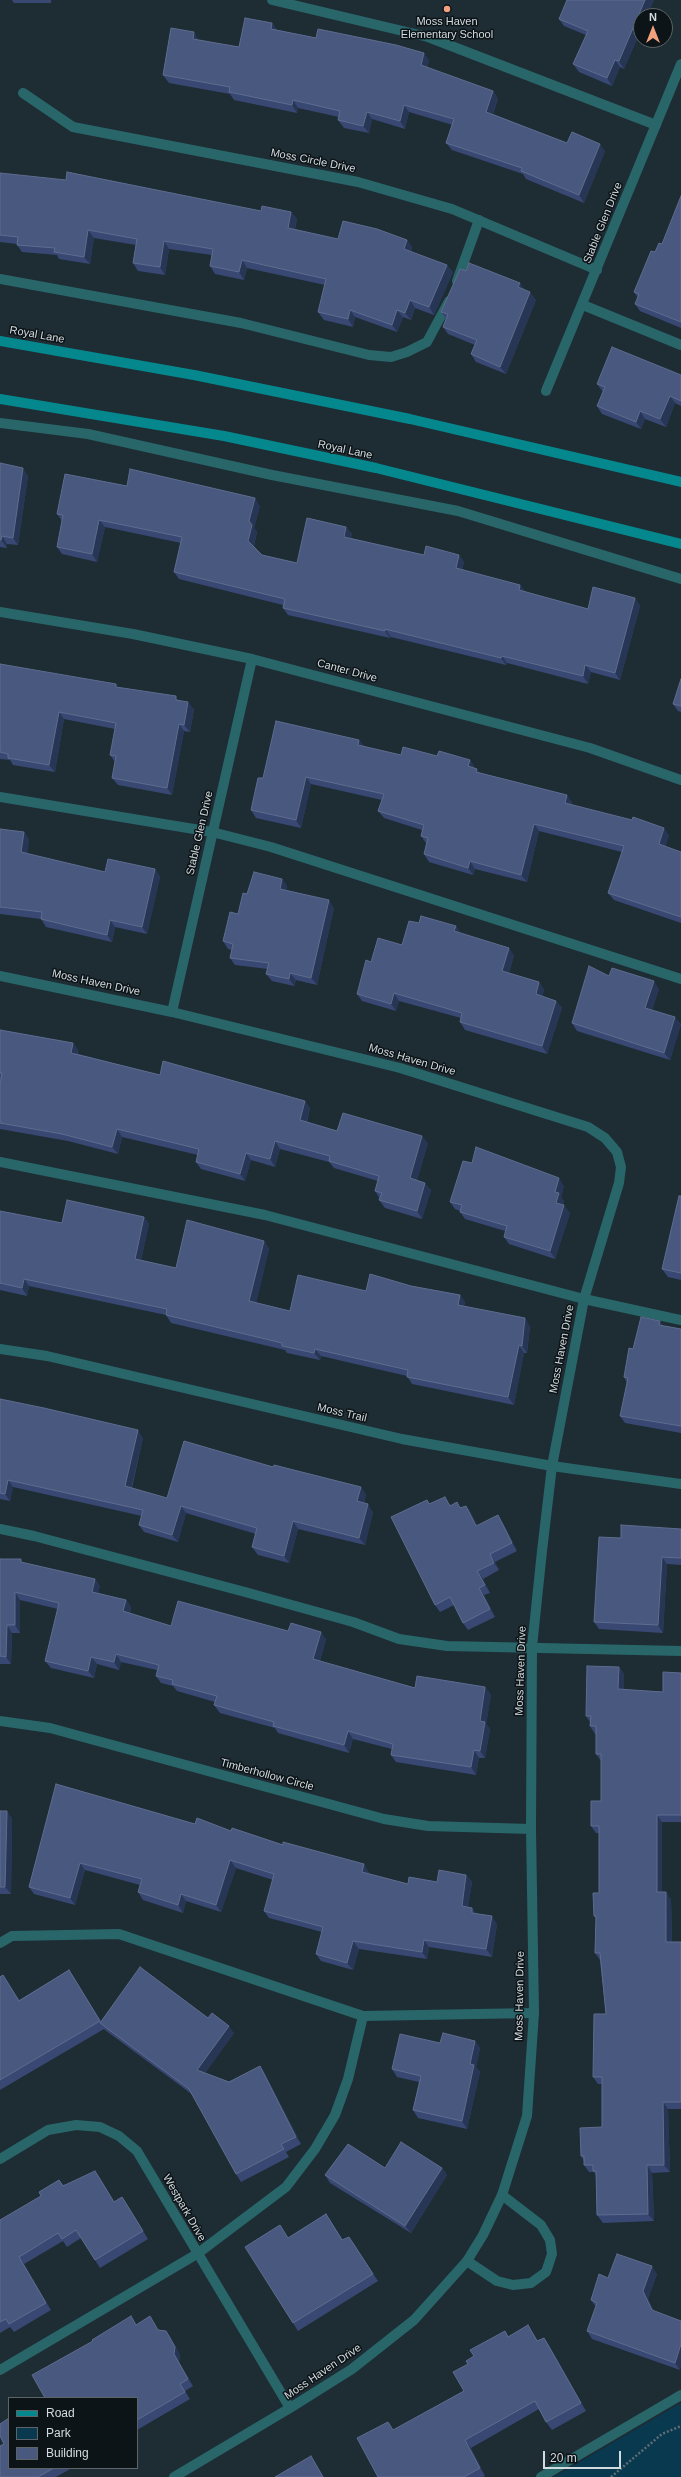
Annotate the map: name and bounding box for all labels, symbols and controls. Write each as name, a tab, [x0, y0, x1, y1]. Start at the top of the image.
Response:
marker: Moss Haven Elementary School	[442, 4, 452, 14]
north arrow	[633, 8, 673, 48]
text: N	[649, 11, 657, 23]
place label: Moss Haven Elementary School	[401, 15, 493, 41]
street label: Moss Circle Drive	[269, 146, 357, 176]
street label: Stable Glen Drive	[581, 181, 625, 265]
street label: Royal Lane	[8, 324, 66, 346]
street label: Royal Lane	[316, 438, 374, 462]
street label: Canter Drive	[315, 657, 379, 685]
street label: Stable Glen Drive	[184, 790, 216, 876]
street label: Moss Haven Drive	[51, 967, 141, 999]
street label: Moss Haven Drive	[367, 1041, 457, 1079]
street label: Moss Haven Drive	[547, 1304, 577, 1394]
street label: Moss Trail	[316, 1401, 368, 1425]
street label: Moss Haven Drive	[513, 1626, 529, 1716]
street label: Timberhollow Circle	[219, 1756, 315, 1794]
street label: Moss Haven Drive	[513, 1951, 527, 2041]
street label: Westpark Drive	[160, 2172, 208, 2244]
street label: Moss Haven Drive	[282, 2341, 364, 2403]
legend	[8, 2397, 138, 2469]
text: Road	[46, 2406, 75, 2420]
text: Park	[46, 2426, 71, 2440]
scale bar	[545, 2443, 623, 2469]
text: Building	[46, 2446, 89, 2460]
text: 20 m	[550, 2451, 577, 2465]

